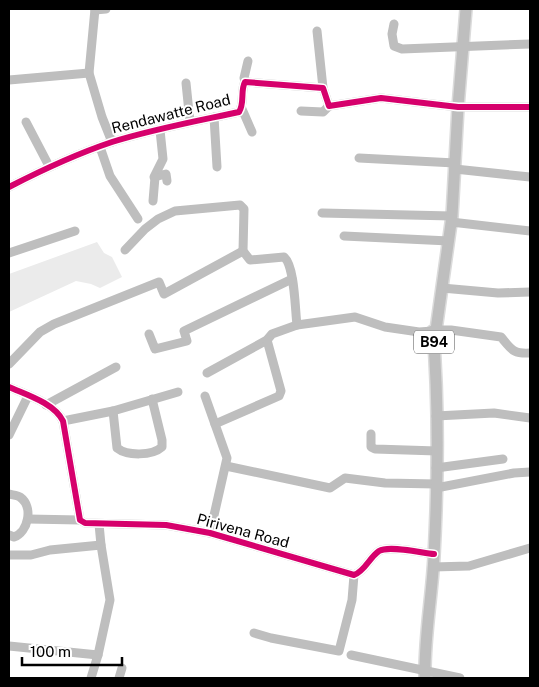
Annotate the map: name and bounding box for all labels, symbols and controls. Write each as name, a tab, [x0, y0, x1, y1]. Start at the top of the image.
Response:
street label: Rendawatte Road	[110, 91, 232, 136]
road number: B94	[414, 331, 454, 354]
street label: Pirivena Road	[195, 510, 291, 551]
scale bar	[22, 634, 122, 666]
text: 100 m	[30, 643, 71, 660]

